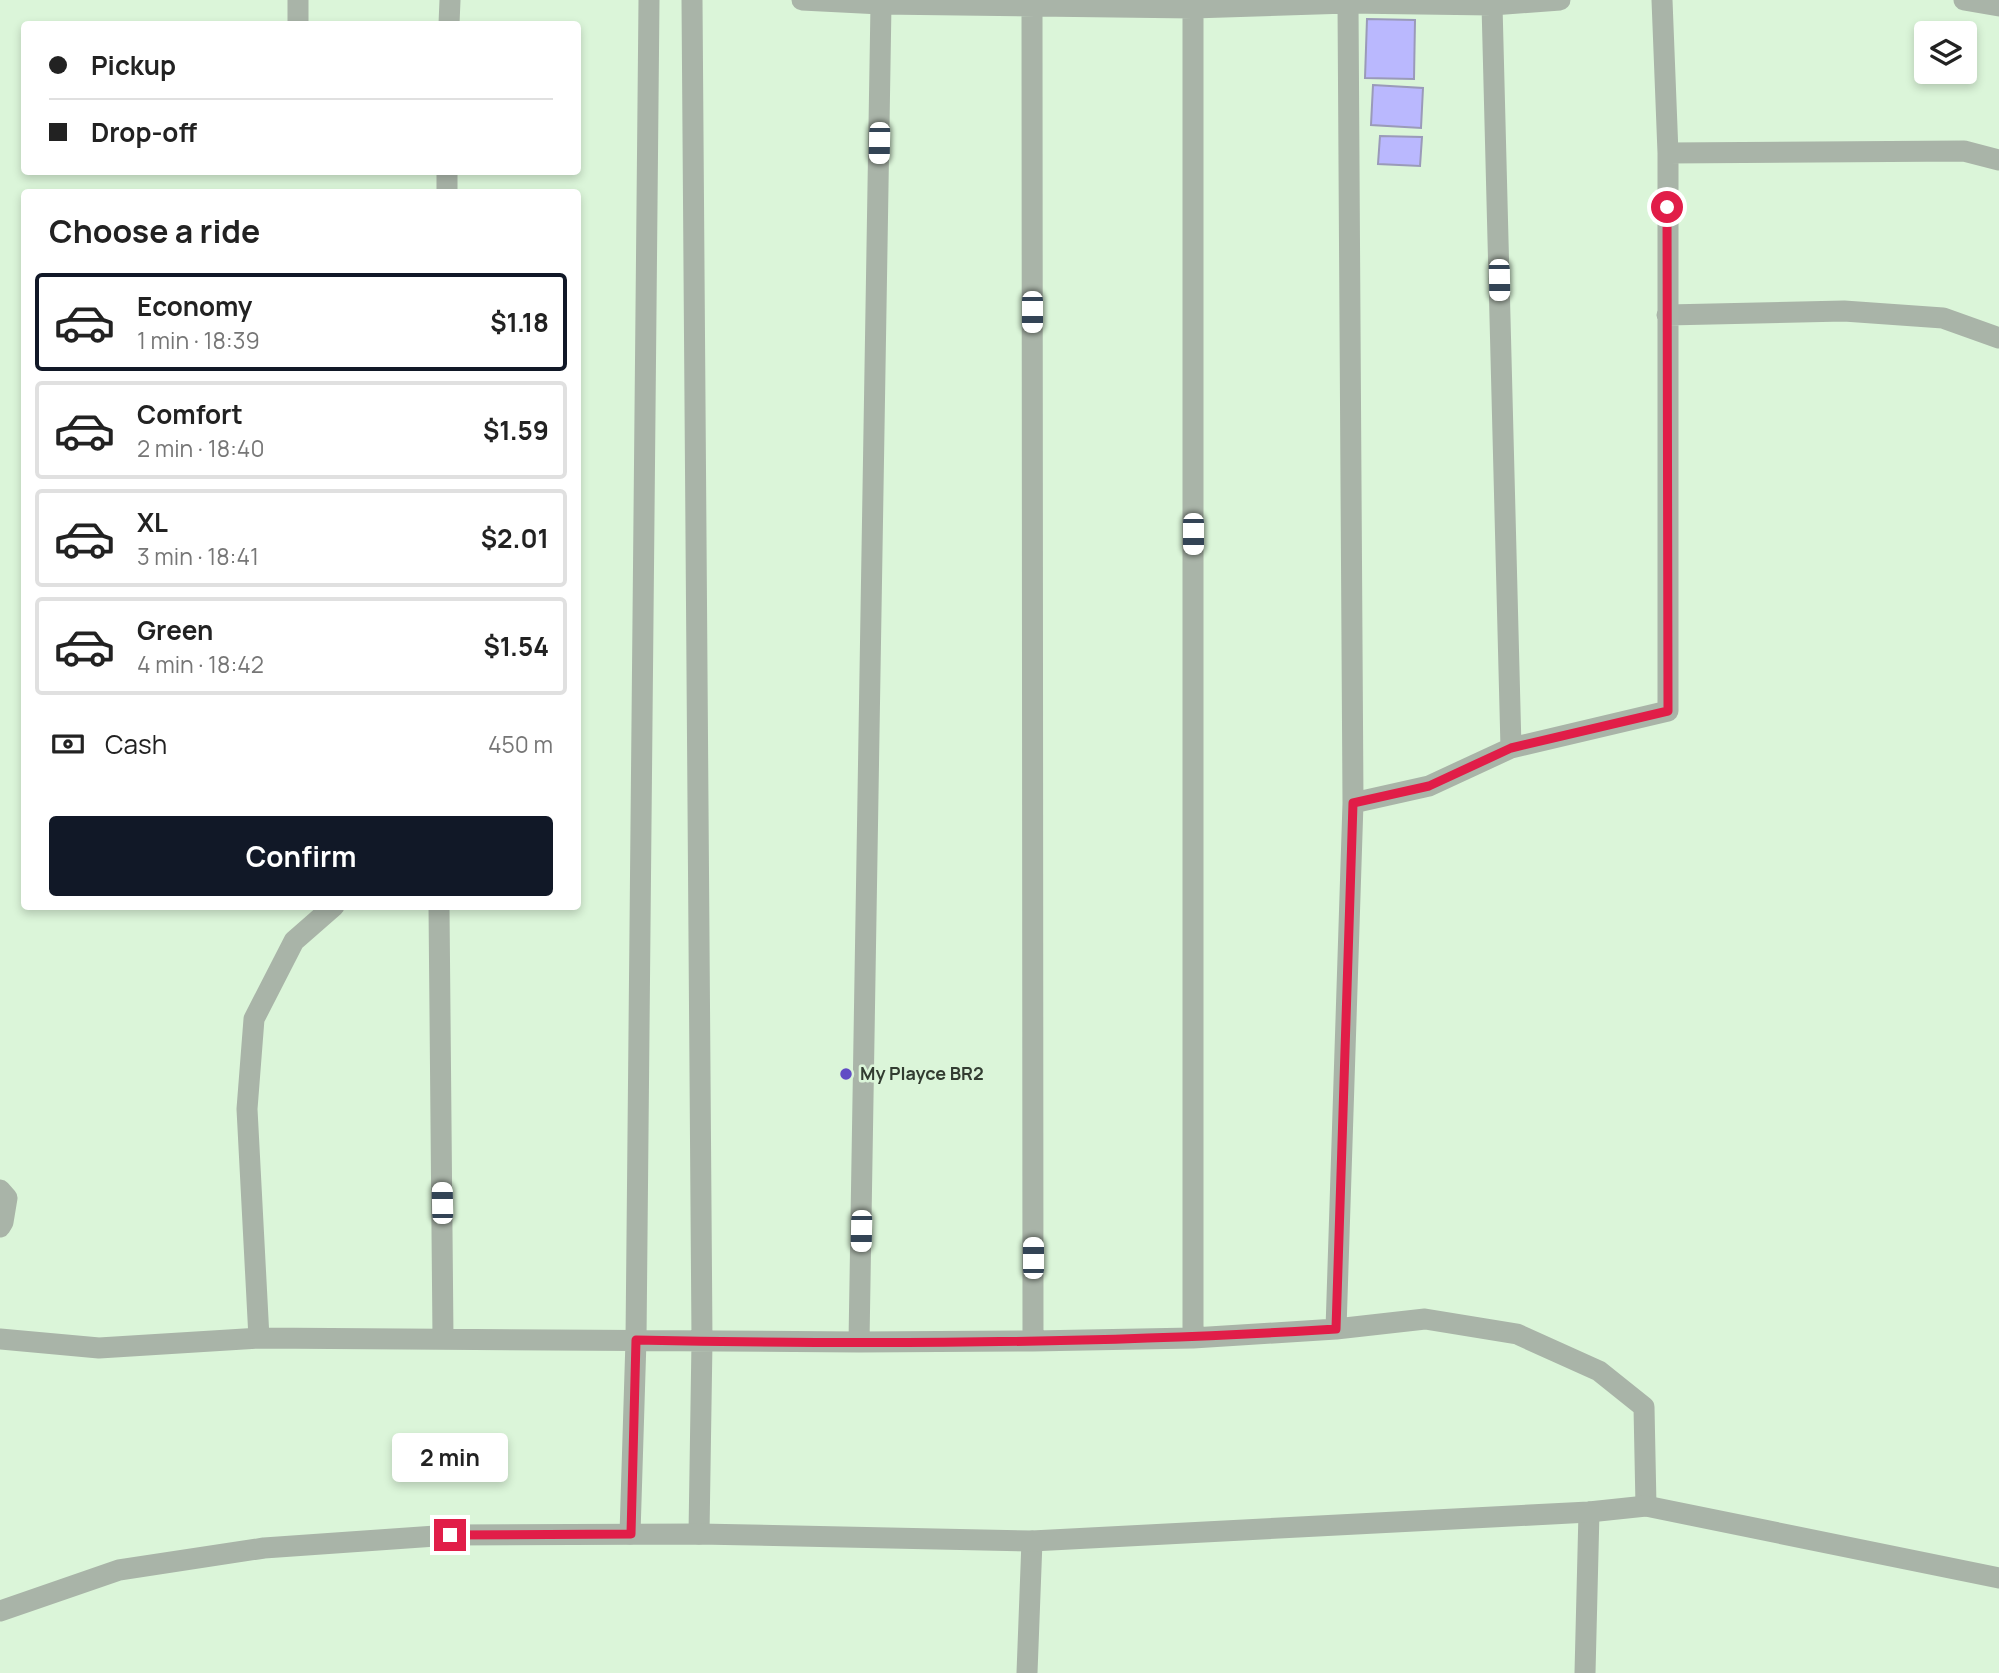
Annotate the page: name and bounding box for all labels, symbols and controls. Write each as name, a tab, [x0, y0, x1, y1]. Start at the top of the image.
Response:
map controls	[1914, 21, 1977, 84]
button: layers	[1914, 21, 1977, 84]
text: Pickup	[91, 47, 176, 83]
text: Drop-off	[91, 114, 197, 150]
car	[869, 122, 890, 164]
route start	[1651, 191, 1683, 223]
text: Choose a ride	[49, 209, 260, 253]
car	[1489, 259, 1510, 301]
text: Economy	[137, 288, 252, 324]
icon: car	[53, 291, 116, 354]
car	[1022, 291, 1043, 333]
text: $1.18	[490, 304, 549, 340]
text: 1 min · 18:39	[137, 324, 260, 356]
text: Comfort	[137, 396, 243, 432]
icon: car	[53, 399, 116, 462]
text: $1.59	[483, 412, 549, 448]
text: 2 min · 18:40	[137, 432, 264, 464]
text: XL	[137, 504, 168, 540]
icon: car	[53, 507, 116, 570]
car	[1183, 513, 1204, 555]
text: $2.01	[481, 520, 549, 556]
text: 3 min · 18:41	[137, 540, 259, 572]
text: Green	[137, 612, 213, 648]
icon: car	[53, 615, 116, 678]
text: $1.54	[483, 628, 549, 664]
text: 4 min · 18:42	[137, 648, 264, 680]
icon: cash	[49, 725, 87, 763]
text: Cash	[105, 726, 167, 762]
text: 450 m	[488, 728, 553, 760]
button: Confirm	[49, 816, 553, 896]
place label: My Playce BR2	[860, 1061, 984, 1085]
marker: My Playce BR2	[838, 1066, 854, 1082]
car	[432, 1182, 453, 1224]
car	[851, 1210, 872, 1252]
car	[1023, 1237, 1044, 1279]
callout: 2 min	[392, 1434, 508, 1482]
text: 2 min	[420, 1441, 480, 1473]
route end	[434, 1519, 466, 1551]

